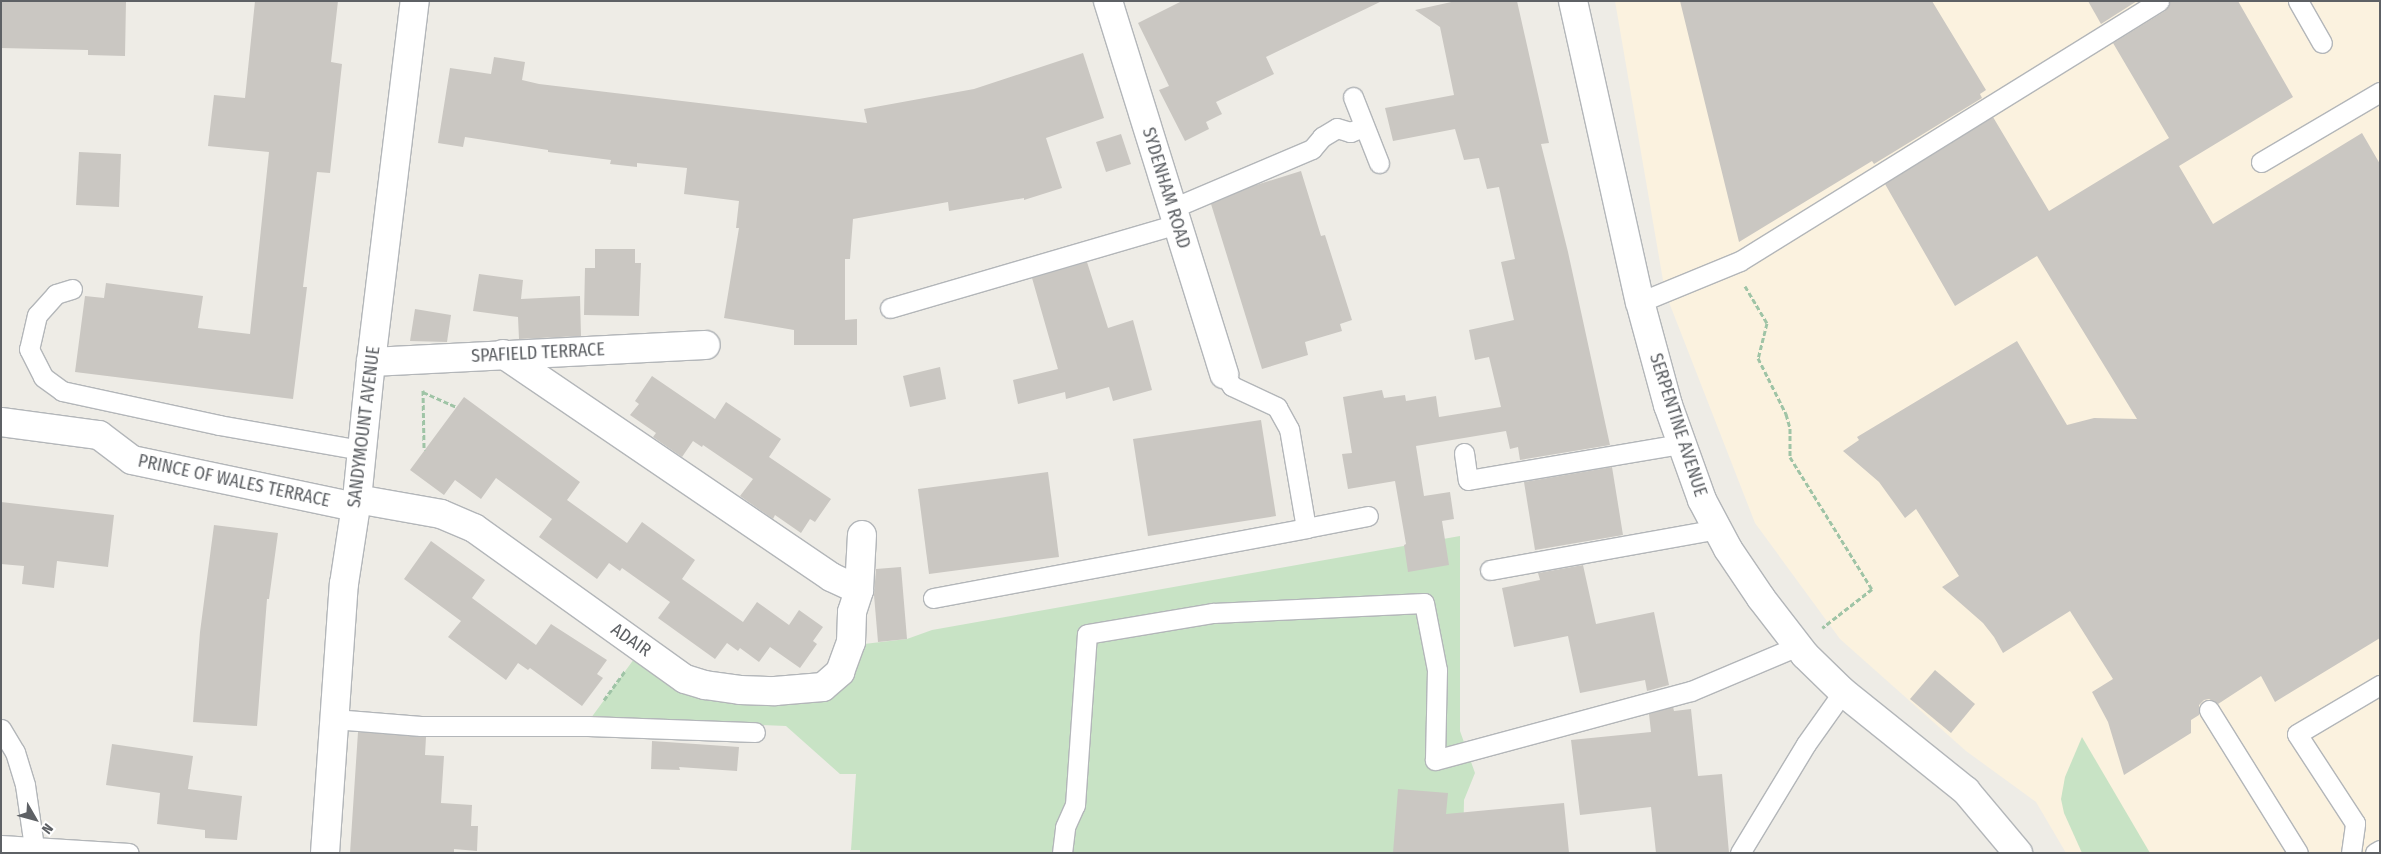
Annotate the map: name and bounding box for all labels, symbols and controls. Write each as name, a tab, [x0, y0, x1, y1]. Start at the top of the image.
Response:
street label: SYDENHAM ROAD	[1137, 125, 1195, 251]
street label: SPAFIELD TERRACE	[471, 339, 605, 367]
street label: SANDYMOUNT AVENUE	[343, 345, 385, 509]
street label: SERPENTINE AVENUE	[1645, 351, 1711, 499]
street label: PRINCE OF WALES TERRACE	[136, 450, 332, 512]
street label: ADAIR	[607, 619, 655, 661]
north arrow	[10, 794, 60, 844]
text: N	[38, 820, 56, 837]

